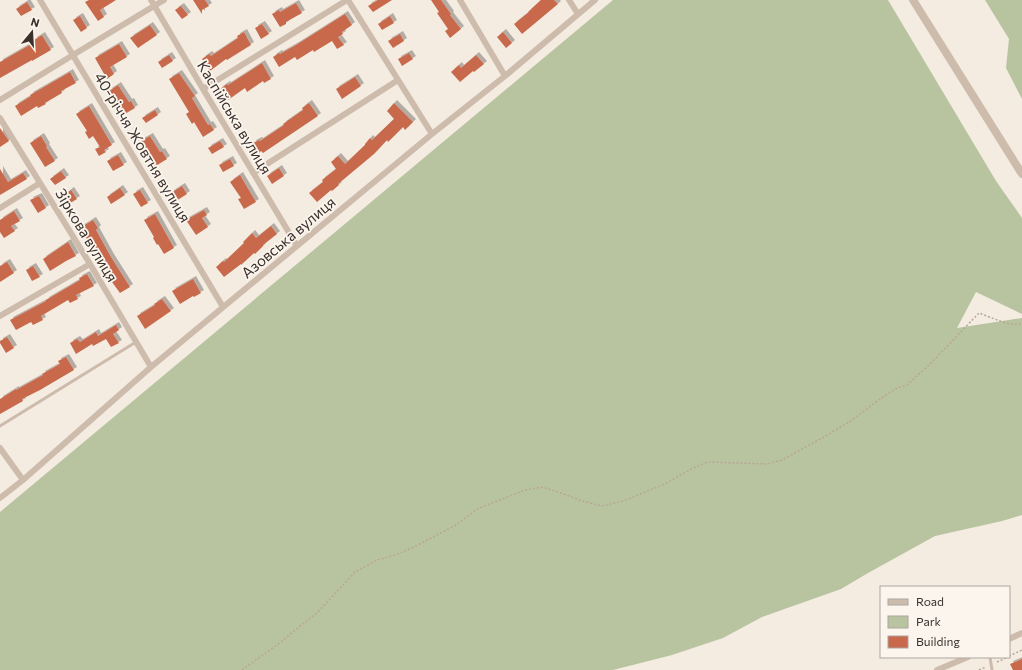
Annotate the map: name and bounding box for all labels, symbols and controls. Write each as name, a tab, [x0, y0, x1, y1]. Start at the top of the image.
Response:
north arrow	[12, 12, 52, 52]
text: N	[29, 15, 41, 29]
street label: Каспійська вулиця	[194, 57, 276, 177]
street label: 40-річчя Жовтня вулиця	[91, 69, 195, 225]
street label: Зіркова вулиця	[52, 185, 122, 285]
street label: Азовська вулиця	[237, 192, 339, 282]
legend	[880, 586, 1010, 658]
text: Road	[916, 594, 944, 608]
text: Park	[916, 614, 942, 628]
text: Building	[916, 634, 960, 648]

